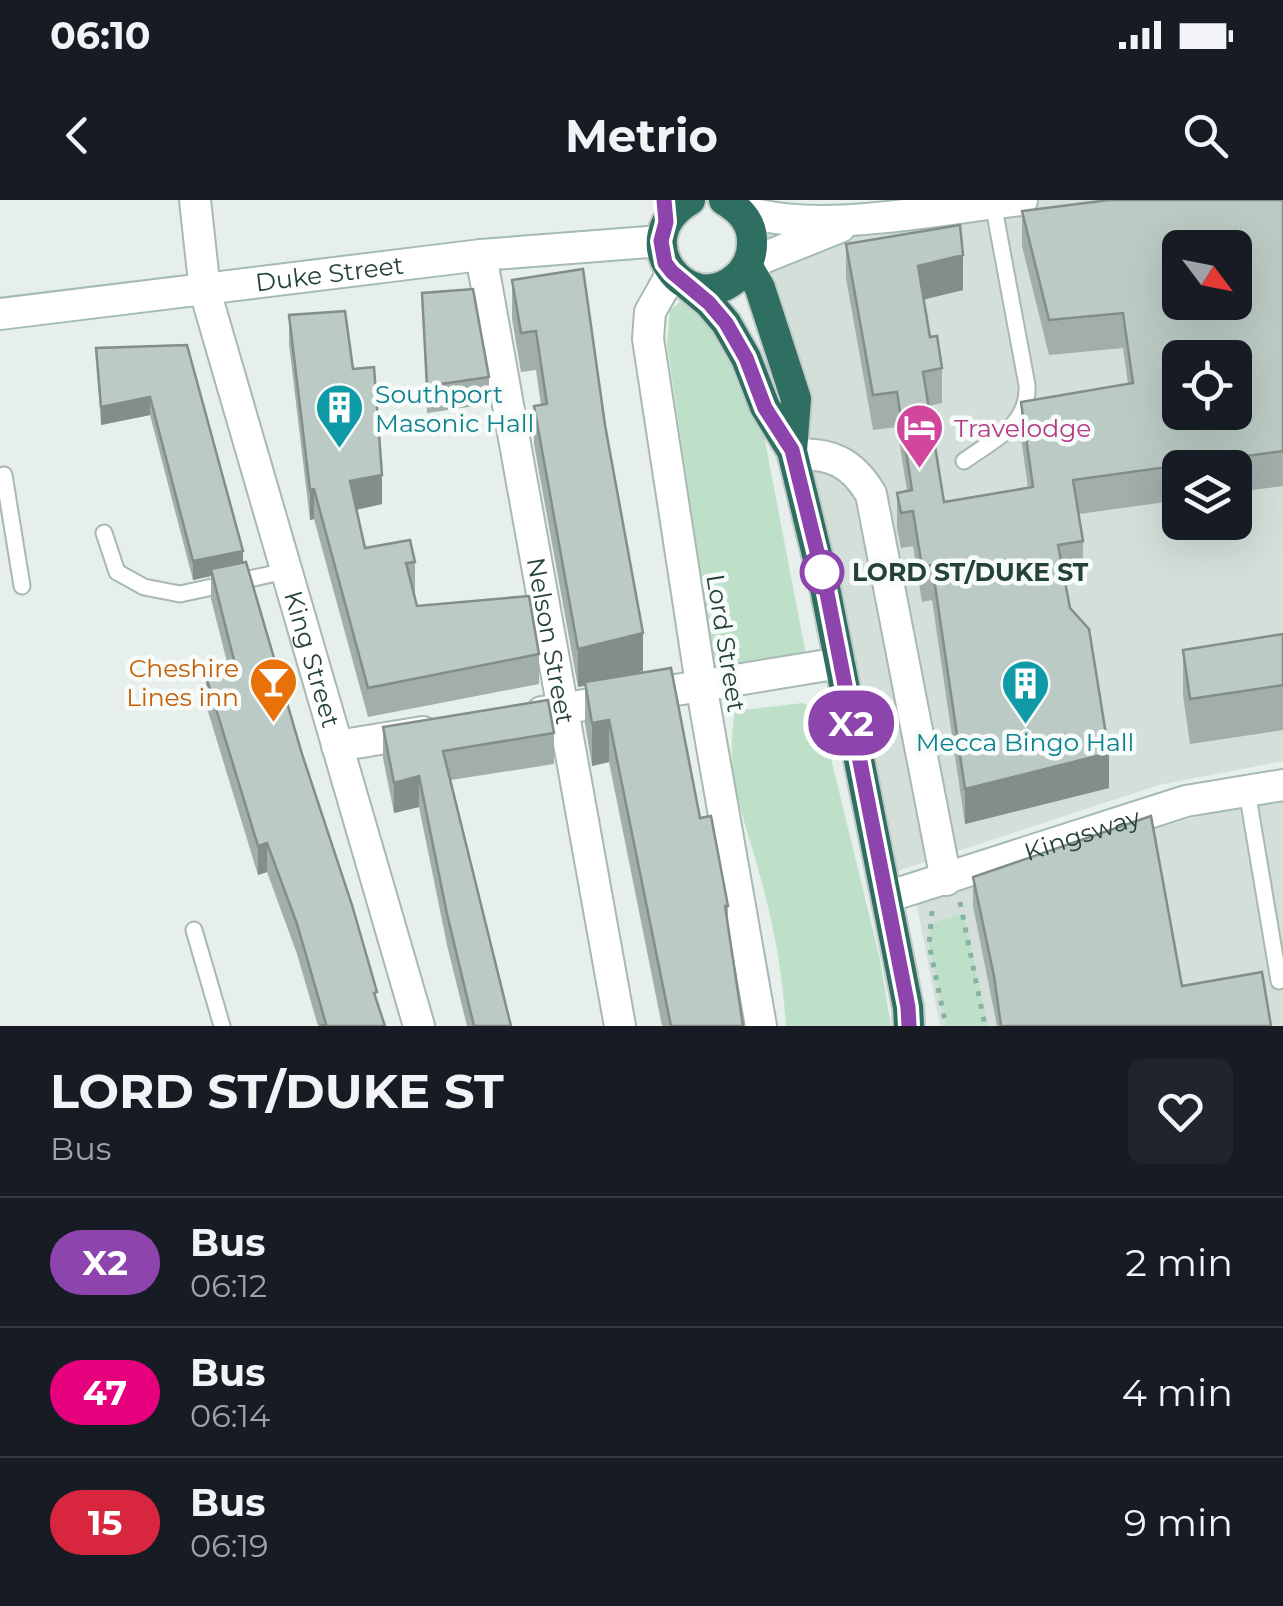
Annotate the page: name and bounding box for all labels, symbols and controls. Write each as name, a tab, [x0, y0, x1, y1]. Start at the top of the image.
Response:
text: 06:10	[50, 12, 151, 59]
icon: back	[50, 108, 105, 163]
text: Metrio	[565, 108, 718, 163]
icon: search	[1178, 108, 1233, 163]
north arrow	[1162, 230, 1252, 320]
map controls	[1162, 230, 1252, 540]
street label: Duke Street	[254, 250, 405, 298]
button: locate	[1162, 340, 1252, 430]
place label: Southport Masonic Hall	[375, 379, 534, 438]
building icon: Southport Masonic Hall	[314, 382, 366, 450]
hotel icon: Travelodge	[893, 402, 945, 470]
place label: Travelodge	[954, 413, 1091, 443]
button: layers	[1162, 450, 1252, 540]
marker: LORD ST/DUKE ST	[801, 551, 843, 593]
street label: Nelson Street	[521, 555, 580, 727]
place label: LORD ST/DUKE ST	[852, 557, 1089, 587]
street label: Lord Street	[700, 572, 752, 714]
street label: King Street	[278, 587, 346, 731]
place label: Cheshire Lines inn	[126, 653, 239, 712]
bar icon: Cheshire Lines inn	[248, 656, 300, 724]
building icon: Mecca Bingo Hall	[999, 658, 1051, 726]
line badge: X2	[806, 690, 896, 756]
text: X2	[828, 702, 874, 745]
place label: Mecca Bingo Hall	[916, 727, 1134, 757]
street label: Kingsway	[1021, 802, 1144, 867]
button: heart	[1128, 1059, 1233, 1164]
text: LORD ST/DUKE ST	[50, 1062, 504, 1120]
text: Bus	[50, 1129, 111, 1168]
text: Bus	[190, 1219, 265, 1266]
text: 2 min	[1125, 1239, 1233, 1286]
text: X2	[82, 1241, 128, 1284]
text: 06:12	[190, 1266, 267, 1305]
text: Bus	[190, 1349, 265, 1396]
text: 4 min	[1122, 1369, 1233, 1416]
text: 47	[83, 1371, 127, 1414]
text: 06:14	[190, 1396, 270, 1435]
text: Bus	[190, 1479, 265, 1526]
text: 9 min	[1124, 1499, 1233, 1546]
text: 15	[88, 1501, 122, 1544]
text: 06:19	[190, 1526, 269, 1565]

